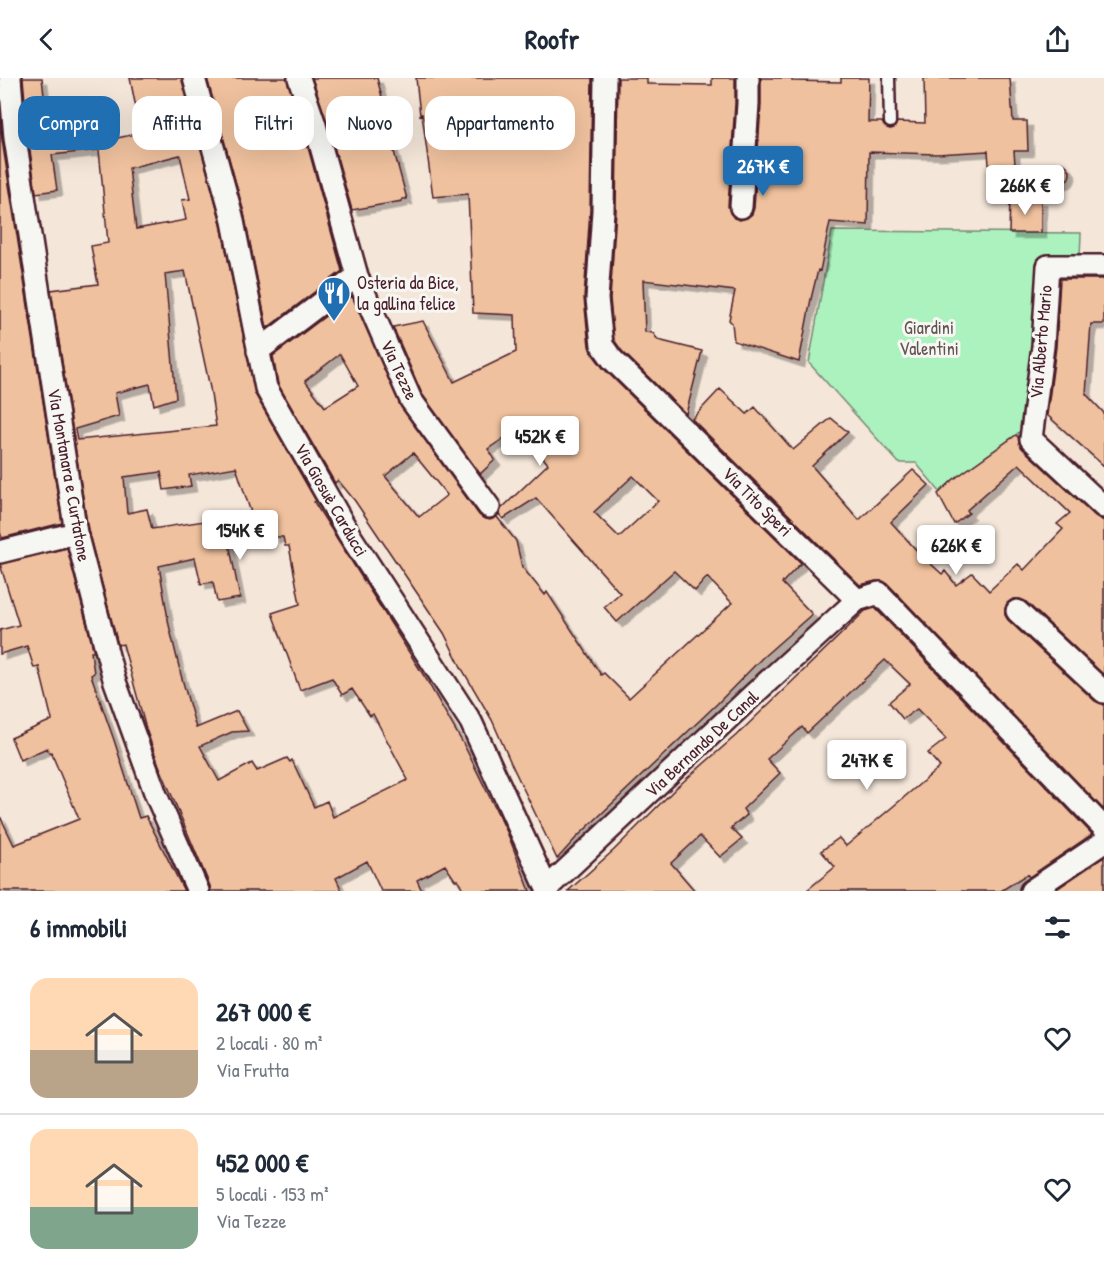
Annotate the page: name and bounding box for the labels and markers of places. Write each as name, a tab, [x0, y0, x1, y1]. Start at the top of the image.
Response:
pin: 267K €	[714, 146, 812, 197]
pin: 266K €	[976, 165, 1074, 216]
place label: Osteria da Bice, la gallina felice	[357, 270, 459, 316]
restaurant icon: Osteria da Bice, la gallina felice	[316, 275, 352, 322]
pin: 452K €	[491, 416, 589, 467]
pin: 154K €	[191, 510, 289, 561]
pin: 626K €	[907, 525, 1005, 576]
pin: 247K €	[818, 740, 916, 791]

